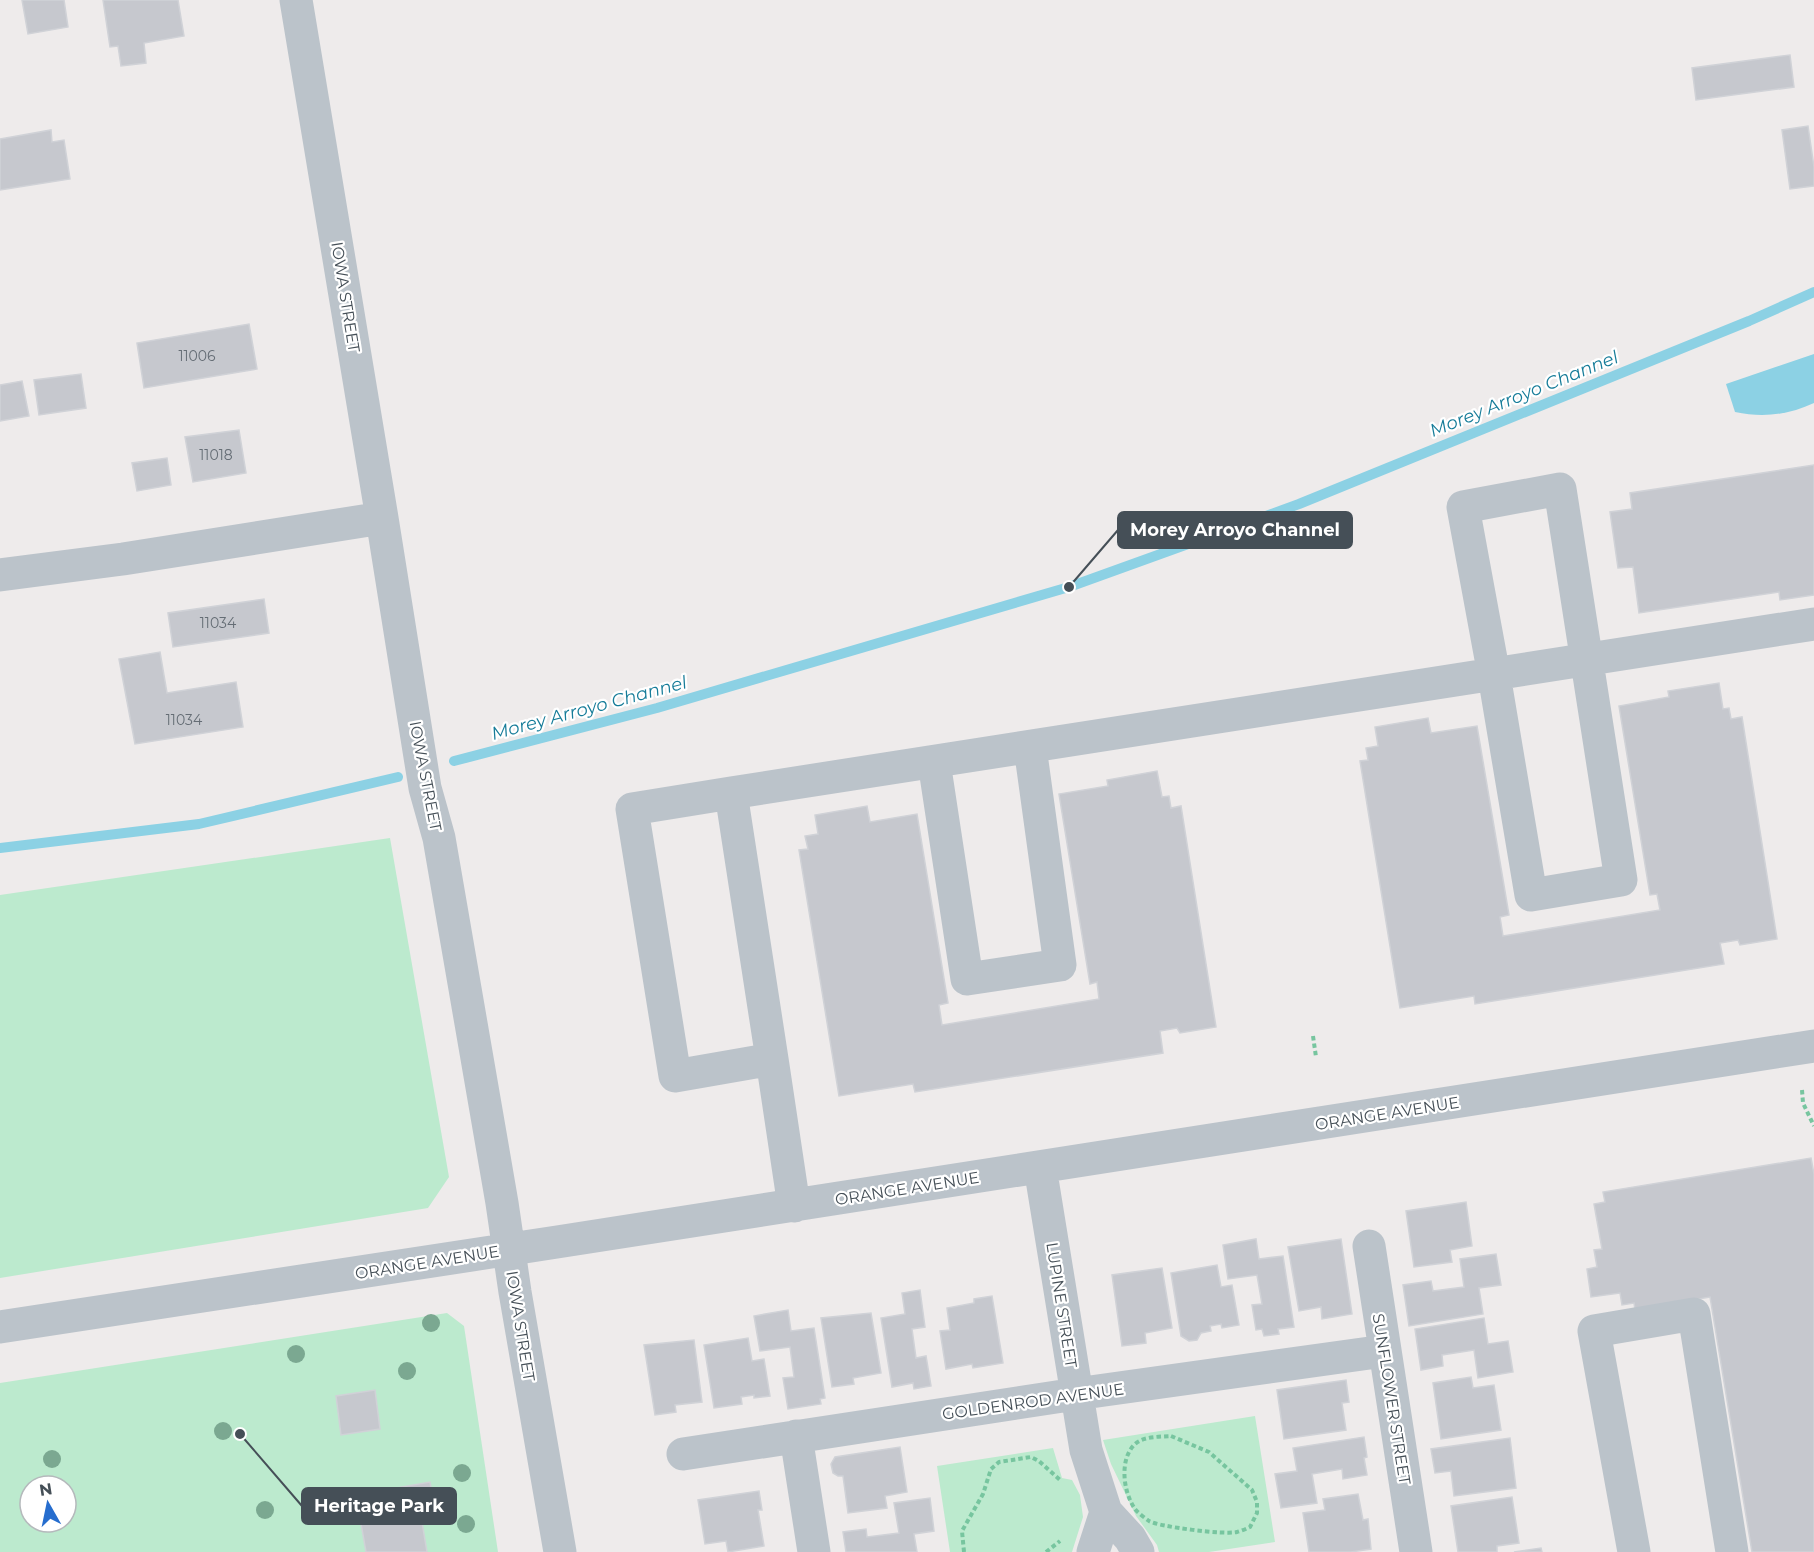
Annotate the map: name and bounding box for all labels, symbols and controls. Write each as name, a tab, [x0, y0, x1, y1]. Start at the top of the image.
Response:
street label: IOWA STREET	[327, 240, 364, 355]
water label: Morey Arroyo Channel	[1426, 346, 1622, 442]
house number: 11006	[178, 347, 216, 365]
house number: 11018	[199, 446, 233, 464]
callout: Morey Arroyo Channel	[1118, 512, 1352, 548]
text: Morey Arroyo Channel	[1130, 519, 1340, 541]
house number: 11034	[200, 614, 237, 632]
water label: Morey Arroyo Channel	[489, 671, 689, 745]
house number: 11034	[166, 711, 203, 729]
street label: IOWA STREET	[406, 719, 446, 834]
street label: ORANGE AVENUE	[1314, 1093, 1460, 1134]
street label: ORANGE AVENUE	[834, 1168, 980, 1209]
street label: LUPINE STREET	[1042, 1241, 1081, 1370]
street label: ORANGE AVENUE	[354, 1242, 500, 1283]
street label: IOWA STREET	[502, 1269, 539, 1384]
street label: SUNFLOWER STREET	[1369, 1312, 1415, 1487]
street label: GOLDENROD AVENUE	[941, 1379, 1125, 1424]
north arrow	[18, 1474, 78, 1534]
text: N	[38, 1479, 54, 1500]
callout: Heritage Park	[302, 1488, 456, 1524]
text: Heritage Park	[314, 1495, 444, 1517]

